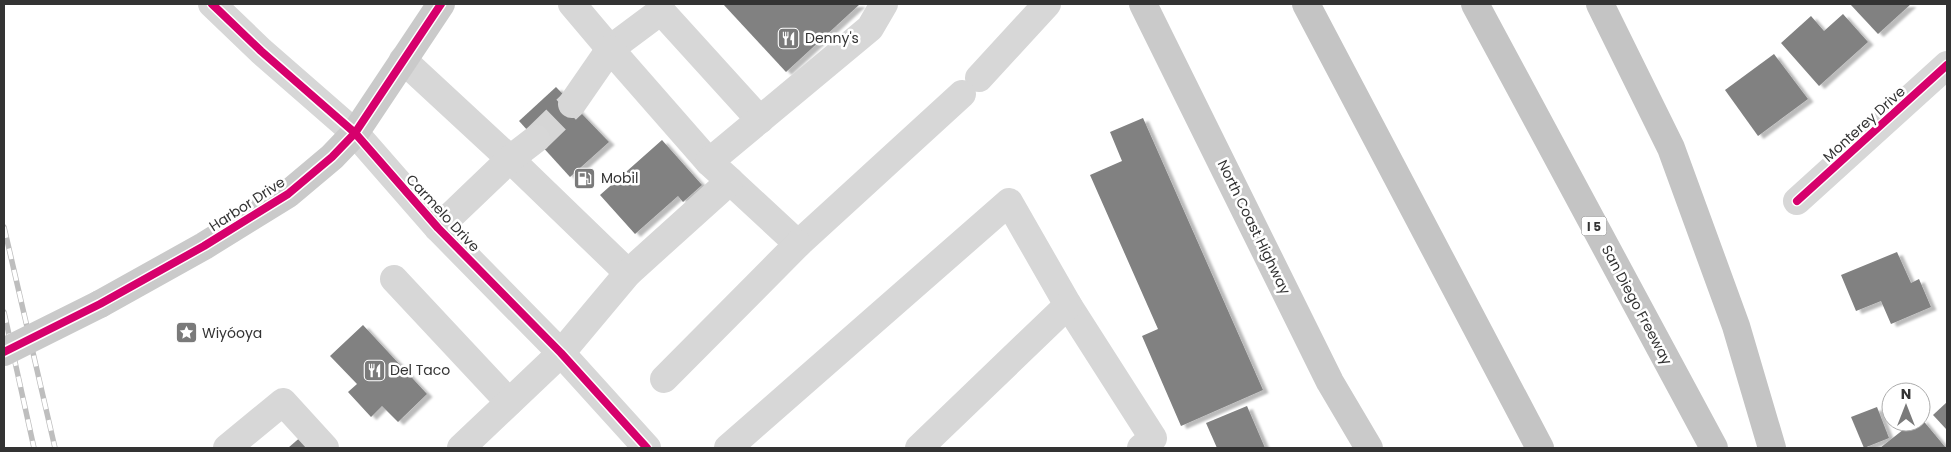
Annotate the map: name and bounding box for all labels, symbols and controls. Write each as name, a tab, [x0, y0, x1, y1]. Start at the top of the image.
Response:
restaurant icon: Denny's	[777, 26, 801, 50]
place label: Denny's	[805, 28, 859, 48]
street label: Monterey Drive	[1819, 81, 1910, 166]
street label: North Coast Highway	[1213, 156, 1295, 298]
fuel station icon: Mobil	[573, 166, 597, 190]
place label: Mobil	[601, 168, 638, 188]
street label: Carmelo Drive	[402, 170, 485, 257]
street label: Harbor Drive	[205, 172, 289, 236]
road number: I 5	[1582, 217, 1606, 236]
street label: San Diego Freeway	[1597, 242, 1677, 369]
place icon: Wiyóoya	[174, 321, 198, 345]
place label: Wiyóoya	[202, 323, 262, 343]
restaurant icon: Del Taco	[362, 358, 386, 382]
place label: Del Taco	[390, 360, 450, 380]
north arrow	[1881, 382, 1931, 432]
text: N	[1901, 384, 1911, 404]

